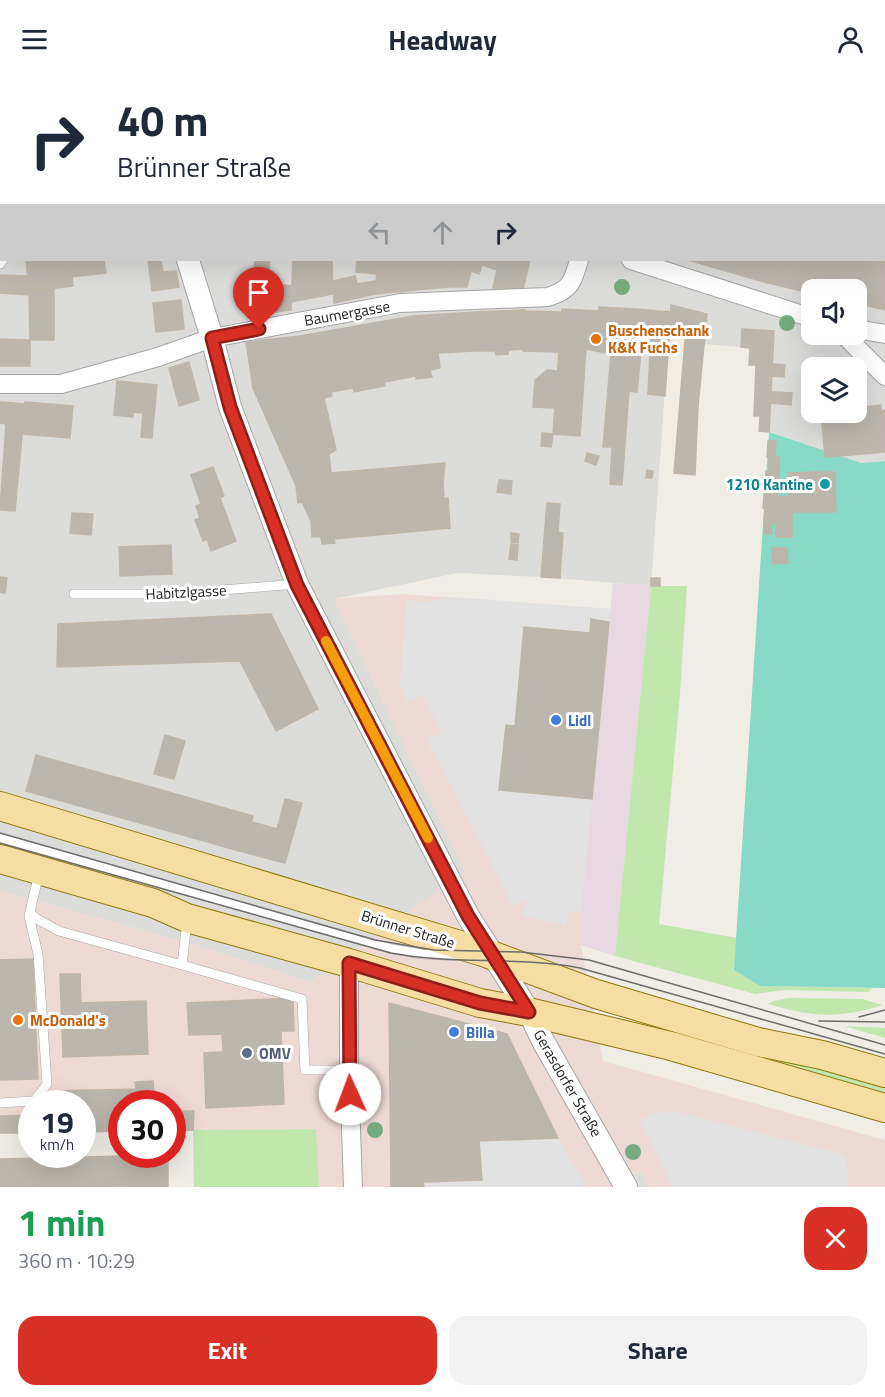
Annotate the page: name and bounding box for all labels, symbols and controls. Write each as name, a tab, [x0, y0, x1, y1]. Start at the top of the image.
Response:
text: Headway	[388, 19, 497, 60]
icon: menu	[18, 23, 51, 56]
icon: person	[834, 23, 867, 56]
text: 40 m	[117, 88, 209, 152]
icon: right	[18, 102, 96, 180]
text: Brünner Straße	[117, 146, 291, 187]
icon: left	[363, 216, 396, 249]
icon: ahead	[426, 216, 459, 249]
icon: right	[489, 216, 522, 249]
pin	[233, 267, 284, 329]
icon: arrive	[242, 276, 275, 309]
map controls	[801, 279, 867, 423]
button: sound	[801, 279, 867, 345]
street label: Baumergasse	[302, 294, 392, 332]
place label: Buschenschank K&K Fuchs	[608, 319, 709, 359]
marker: Buschenschank K&K Fuchs	[589, 332, 603, 346]
button: layers	[801, 357, 867, 423]
place label: 1210 Kantine	[726, 473, 813, 496]
marker: 1210 Kantine	[818, 477, 832, 491]
street label: Habitzlgasse	[145, 578, 227, 606]
place label: Lidl	[568, 709, 591, 732]
marker: Lidl	[549, 713, 563, 727]
street label: Brünner Straße	[358, 904, 458, 954]
place label: McDonald's	[30, 1009, 106, 1032]
marker: McDonald's	[11, 1013, 25, 1027]
place label: Billa	[466, 1021, 495, 1044]
marker: Billa	[447, 1025, 461, 1039]
street label: Gerasdorfer Straße	[528, 1025, 608, 1141]
place label: OMV	[259, 1042, 291, 1065]
marker: OMV	[240, 1046, 254, 1060]
position arrow	[318, 1062, 382, 1126]
speed limit sign: 30	[108, 1090, 186, 1168]
text: 19	[40, 1099, 74, 1145]
text: km/h	[40, 1133, 74, 1156]
text: 1 min	[18, 1195, 105, 1250]
button: close	[804, 1207, 867, 1270]
text: 360 m · 10:29	[18, 1245, 135, 1276]
button: Exit	[18, 1316, 437, 1385]
button: Share	[449, 1316, 867, 1385]

